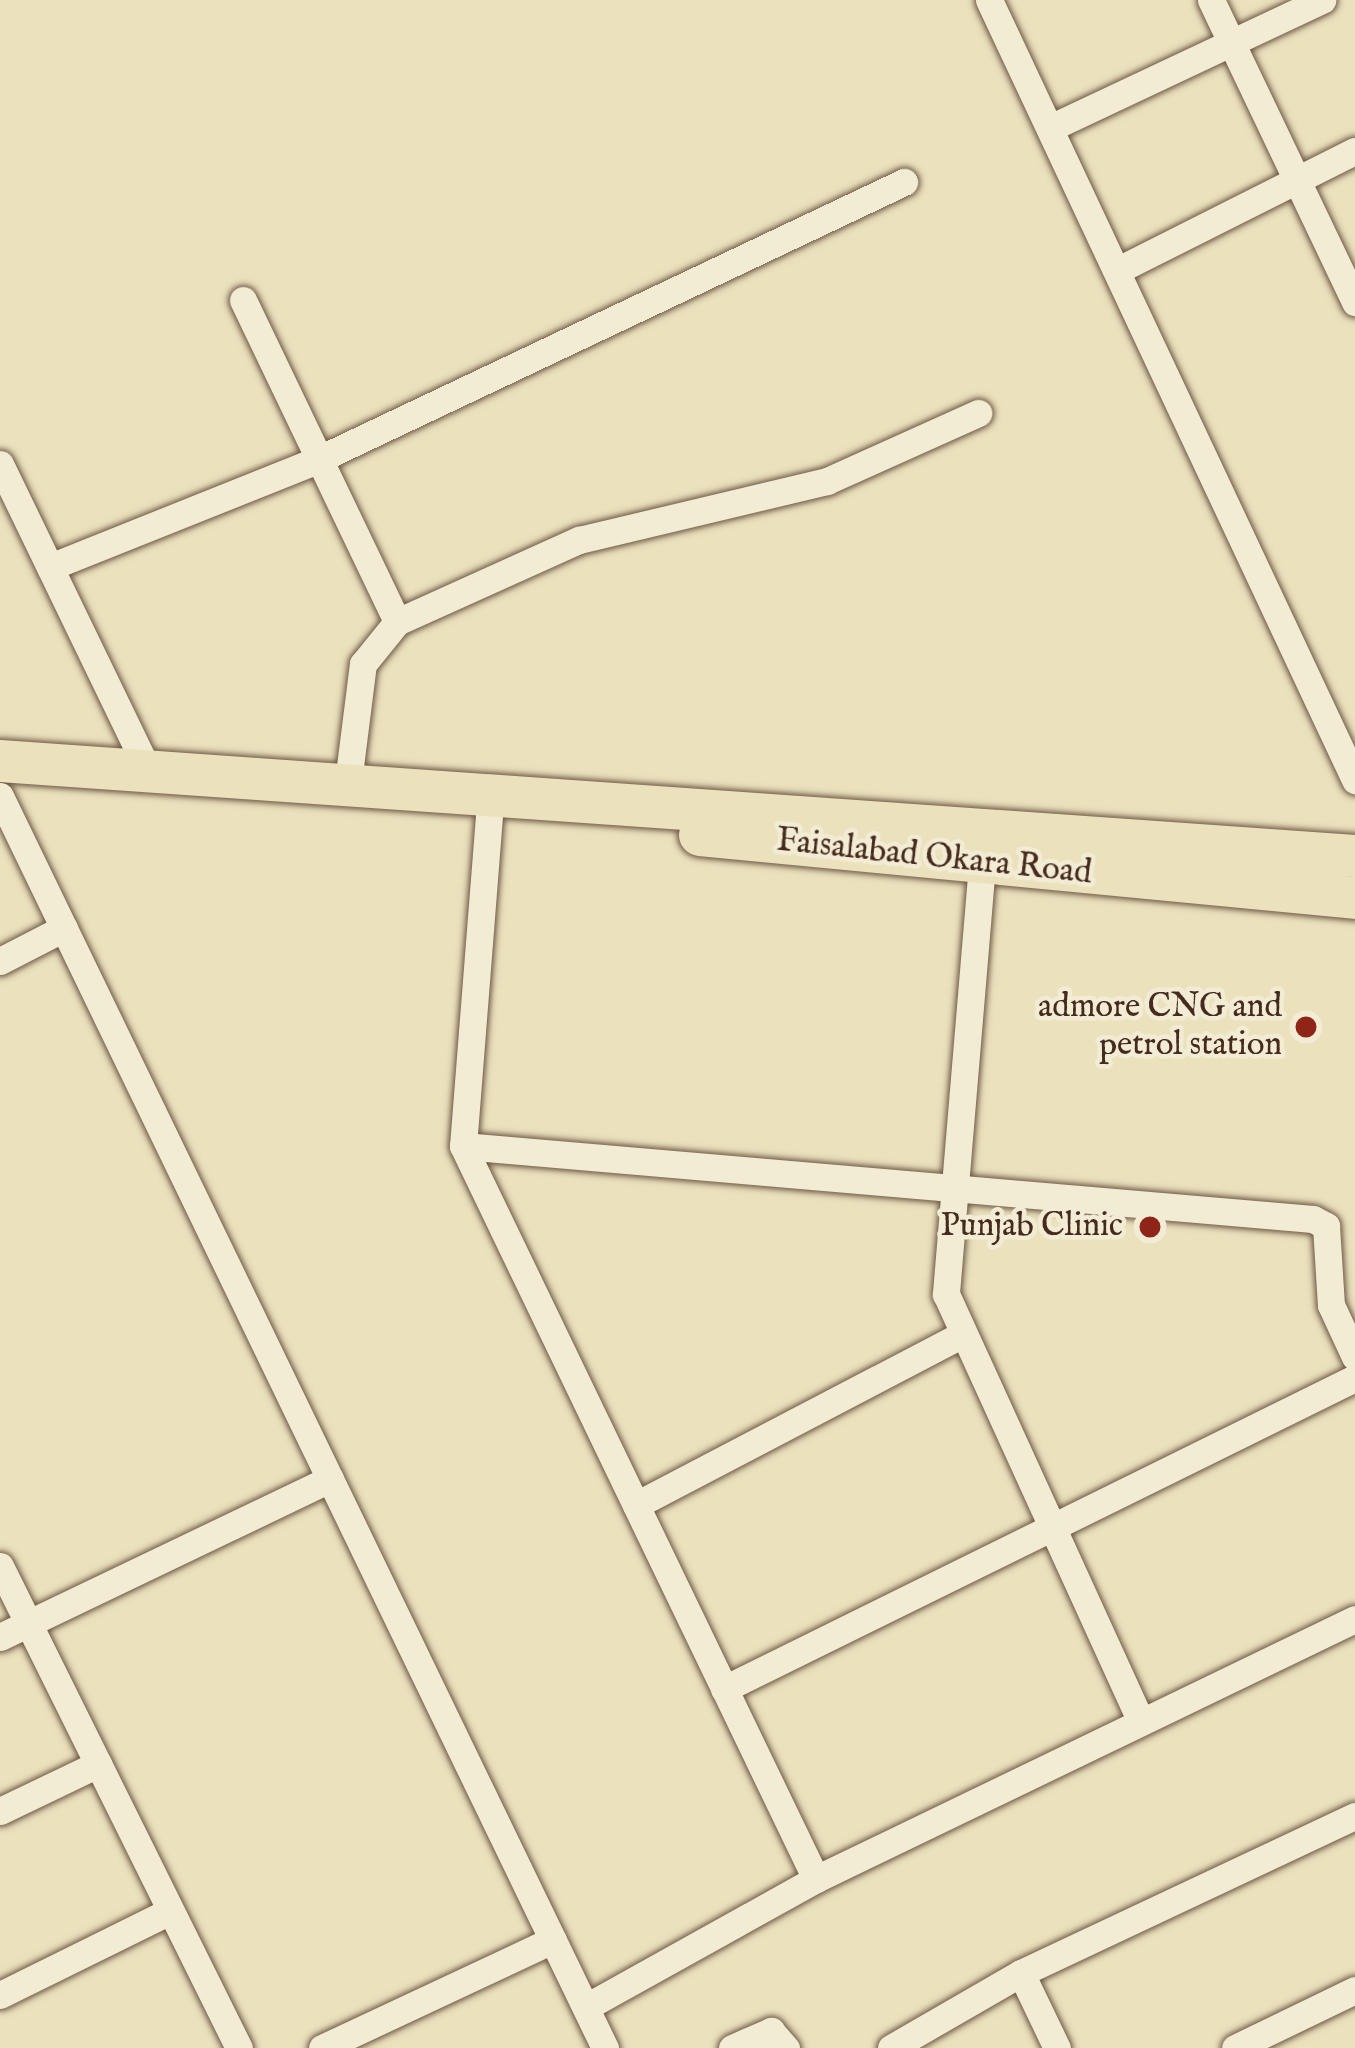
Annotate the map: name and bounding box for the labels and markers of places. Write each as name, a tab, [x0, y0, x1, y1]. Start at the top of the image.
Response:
place label: admore CNG and petrol station	[1038, 988, 1282, 1066]
marker: admore CNG and petrol station	[1293, 1014, 1319, 1040]
place label: Punjab Clinic	[941, 1207, 1123, 1247]
marker: Punjab Clinic	[1134, 1211, 1166, 1243]

